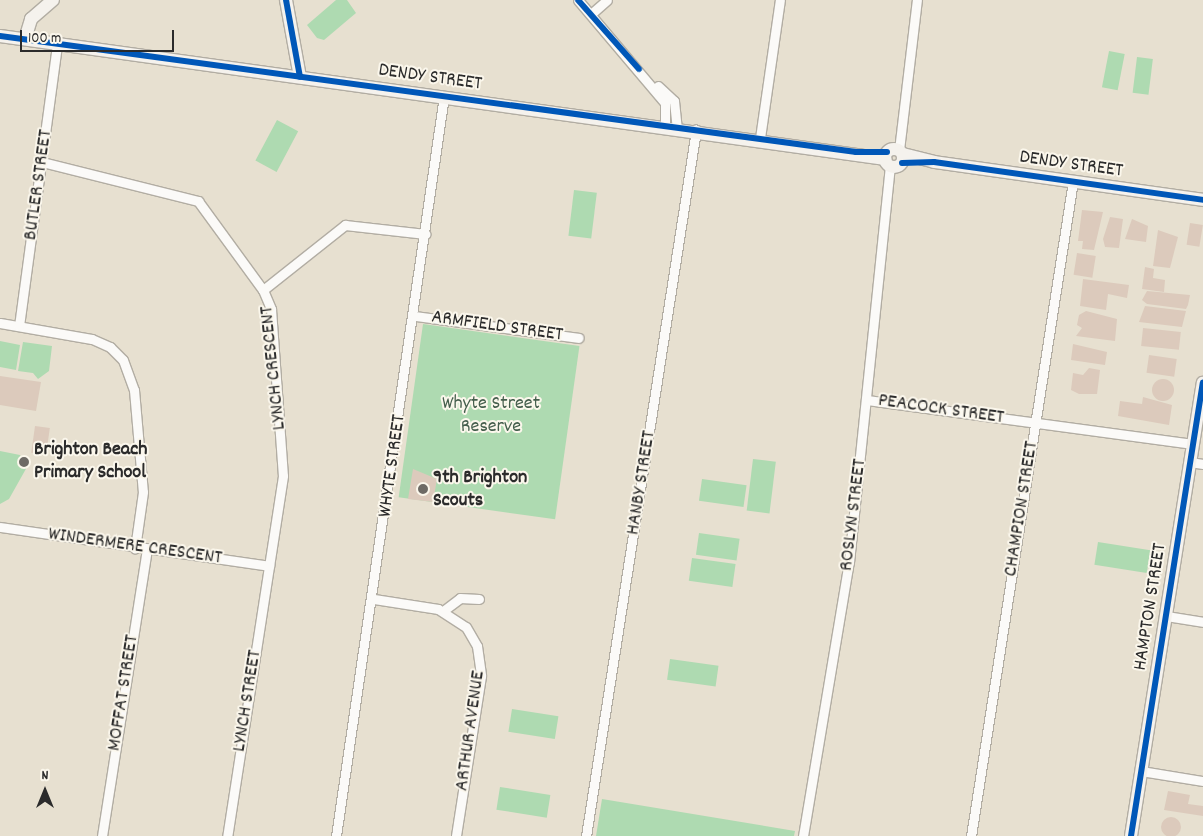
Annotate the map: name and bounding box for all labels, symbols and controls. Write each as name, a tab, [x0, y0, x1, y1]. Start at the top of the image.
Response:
scale bar	[22, 20, 176, 52]
text: 100 m	[28, 28, 61, 50]
street label: DENDY STREET	[377, 59, 483, 97]
street label: BUTLER STREET	[19, 128, 59, 242]
street label: DENDY STREET	[1018, 146, 1124, 184]
street label: LYNCH CRESCENT	[256, 305, 292, 431]
street label: ARMFIELD STREET	[430, 306, 564, 348]
street label: PEACOCK STREET	[877, 389, 1005, 431]
park label: Whyte Street Reserve	[442, 392, 540, 439]
street label: WHYTE STREET	[374, 413, 412, 519]
street label: HANBY STREET	[622, 429, 662, 537]
place label: Brighton Beach Primary School	[34, 439, 147, 486]
street label: CHAMPION STREET	[999, 440, 1045, 578]
marker: Brighton Beach Primary School	[18, 456, 30, 468]
street label: ROSLYN STREET	[835, 458, 873, 572]
place label: 9th Brighton Scouts	[433, 466, 527, 513]
marker: 9th Brighton Scouts	[417, 483, 429, 495]
street label: WINDERMERE CRESCENT	[47, 523, 223, 571]
street label: HAMPTON STREET	[1129, 542, 1173, 672]
street label: MOFFAT STREET	[103, 633, 145, 753]
street label: LYNCH STREET	[228, 648, 268, 754]
street label: ARTHUR AVENUE	[451, 669, 491, 793]
north arrow	[20, 766, 70, 816]
text: N	[42, 766, 48, 786]

